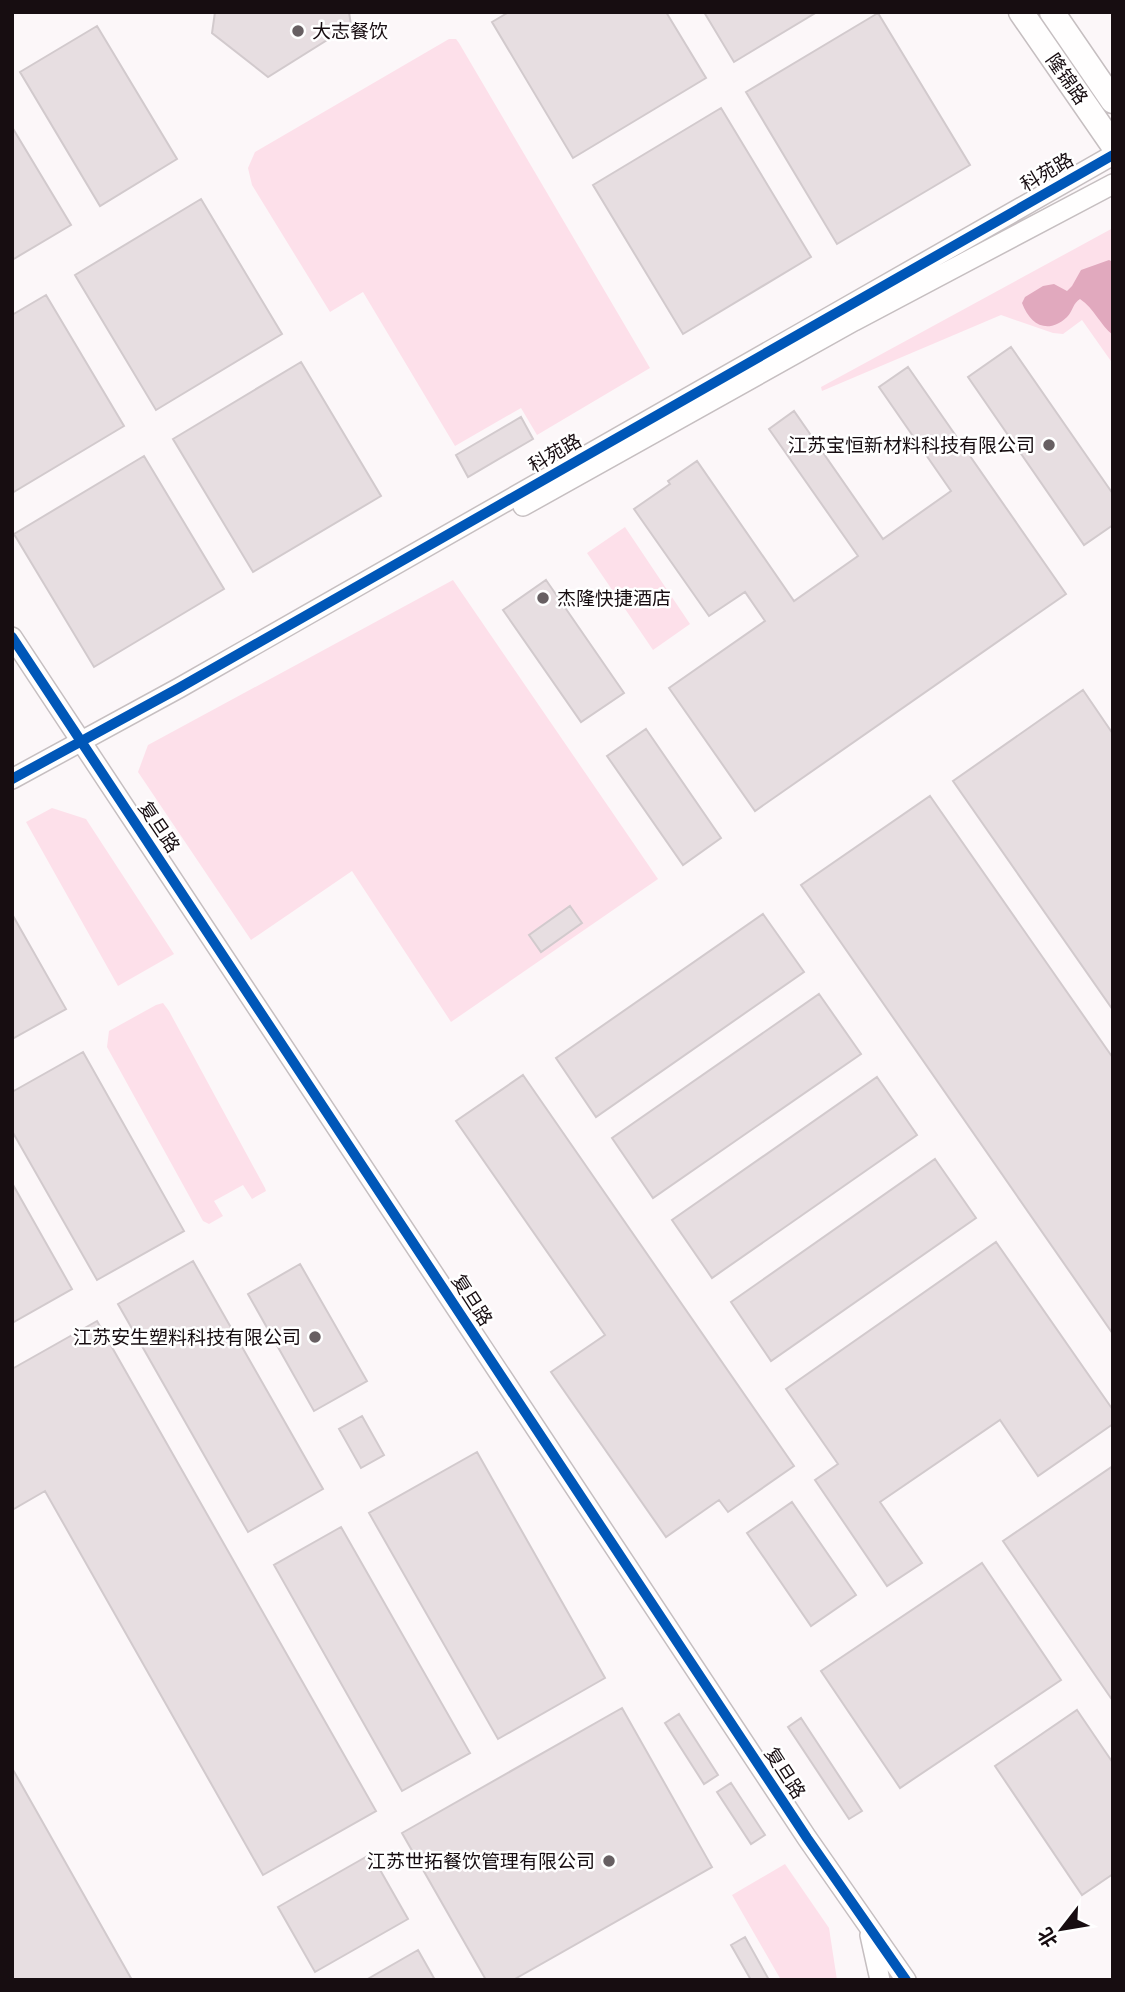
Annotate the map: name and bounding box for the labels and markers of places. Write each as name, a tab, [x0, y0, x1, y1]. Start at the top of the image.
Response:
place label: 大志餐饮	[312, 20, 388, 43]
marker: 大志餐饮	[290, 23, 306, 39]
place label: 江苏宝恒新材料科技有限公司	[788, 434, 1035, 457]
marker: 江苏宝恒新材料科技有限公司	[1041, 437, 1057, 453]
place label: 杰隆快捷酒店	[557, 587, 671, 610]
marker: 杰隆快捷酒店	[535, 590, 551, 606]
place label: 江苏安生塑料科技有限公司	[73, 1326, 301, 1349]
marker: 江苏安生塑料科技有限公司	[307, 1329, 323, 1345]
place label: 江苏世拓餐饮管理有限公司	[367, 1850, 595, 1873]
marker: 江苏世拓餐饮管理有限公司	[601, 1853, 617, 1869]

